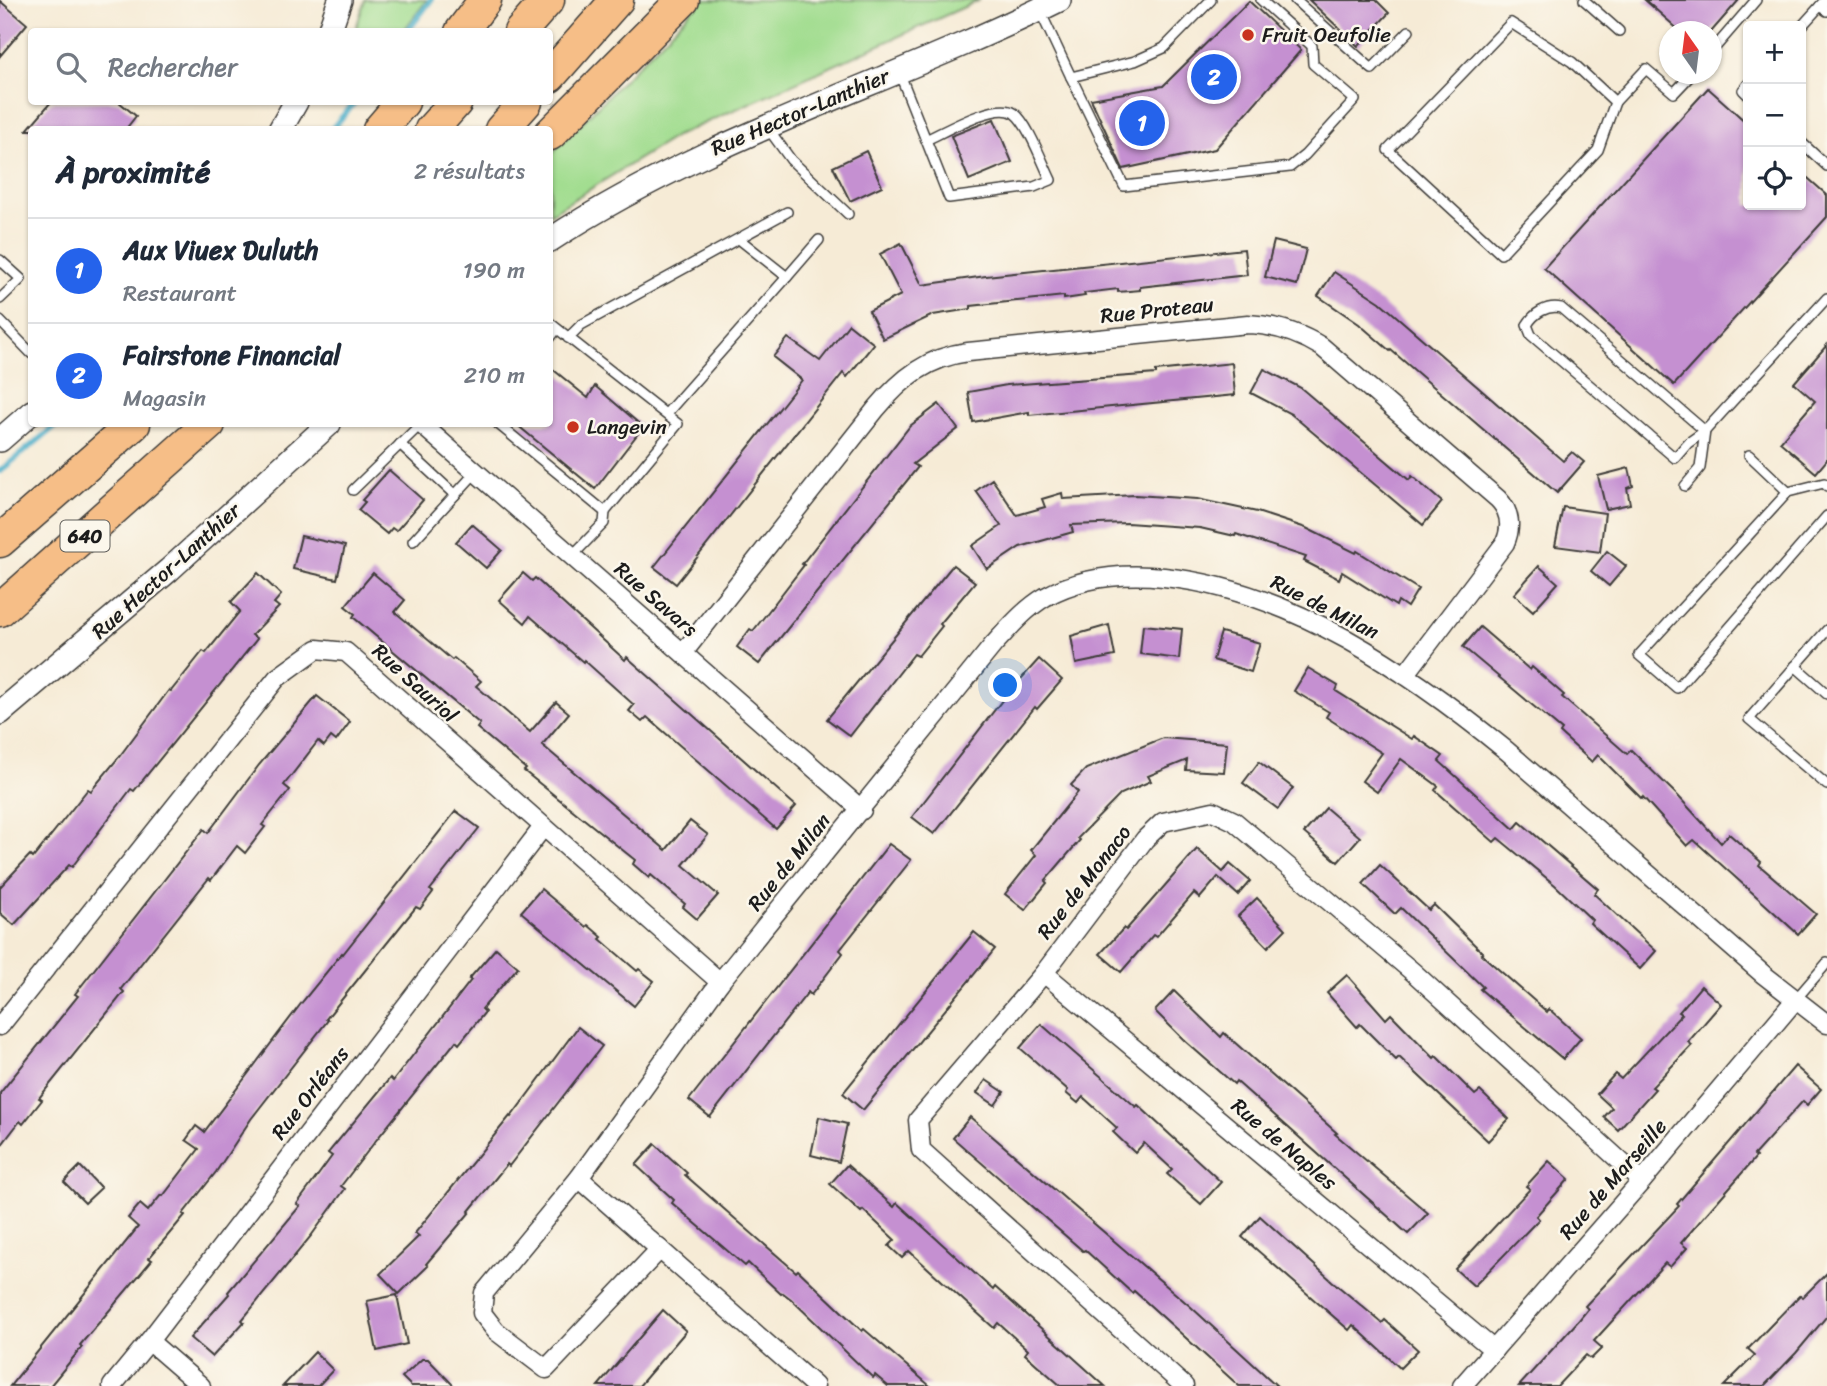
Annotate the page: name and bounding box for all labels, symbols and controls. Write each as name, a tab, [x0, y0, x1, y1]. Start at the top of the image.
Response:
place label: Fruit Oeufolie	[1262, 16, 1391, 54]
north arrow	[1659, 21, 1722, 84]
map controls	[1743, 21, 1806, 210]
button: +	[1743, 21, 1806, 84]
marker: Fruit Oeufolie	[1240, 27, 1256, 43]
search box	[28, 28, 553, 105]
text: Rechercher	[108, 44, 238, 90]
icon: search	[52, 48, 90, 86]
pin: 2	[1191, 51, 1237, 103]
street label: Rue Hector-Lanthier	[705, 57, 897, 167]
button: −	[1743, 84, 1806, 147]
pin: 1	[1119, 97, 1165, 149]
text: À proximité	[56, 145, 210, 199]
button: locate	[1743, 147, 1806, 210]
text: 2 résultats	[414, 151, 525, 192]
text: Aux Viuex Duluth	[123, 227, 318, 273]
text: 1	[74, 250, 84, 291]
text: 190 m	[463, 250, 525, 291]
text: Restaurant	[123, 273, 237, 314]
street label: Rue Proteau	[1099, 285, 1215, 335]
text: Fairstone Financial	[123, 332, 341, 378]
text: 2	[72, 355, 86, 396]
text: 210 m	[464, 355, 525, 396]
text: Magasin	[123, 378, 206, 419]
place label: Langevin	[587, 408, 667, 446]
marker: Langevin	[565, 419, 581, 435]
street label: Rue Hector-Lanthier	[82, 492, 251, 649]
road number: 640	[60, 520, 110, 552]
street label: Rue Savars	[605, 551, 707, 647]
street label: Rue de Milan	[1264, 563, 1386, 651]
street label: Rue Sauriol	[363, 633, 468, 733]
your location	[988, 668, 1022, 702]
street label: Rue de Milan	[737, 804, 841, 920]
street label: Rue de Monaco	[1027, 816, 1141, 948]
street label: Rue Orléans	[261, 1037, 359, 1148]
street label: Rue de Naples	[1222, 1088, 1346, 1200]
street label: Rue de Marseille	[1549, 1109, 1677, 1249]

